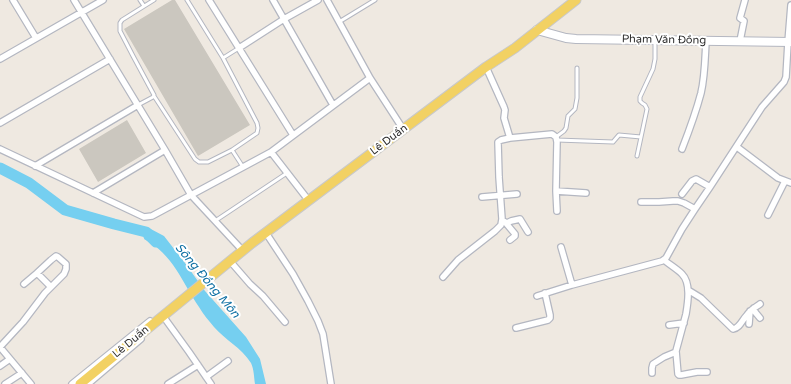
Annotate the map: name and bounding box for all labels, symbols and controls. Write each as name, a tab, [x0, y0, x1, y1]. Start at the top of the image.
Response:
street label: Phạm Văn Đồng	[622, 33, 706, 47]
street label: Lê Duẩn	[368, 122, 410, 158]
water label: Sông Đồng Môn	[172, 241, 242, 321]
street label: Lê Duẩn	[110, 323, 152, 361]

